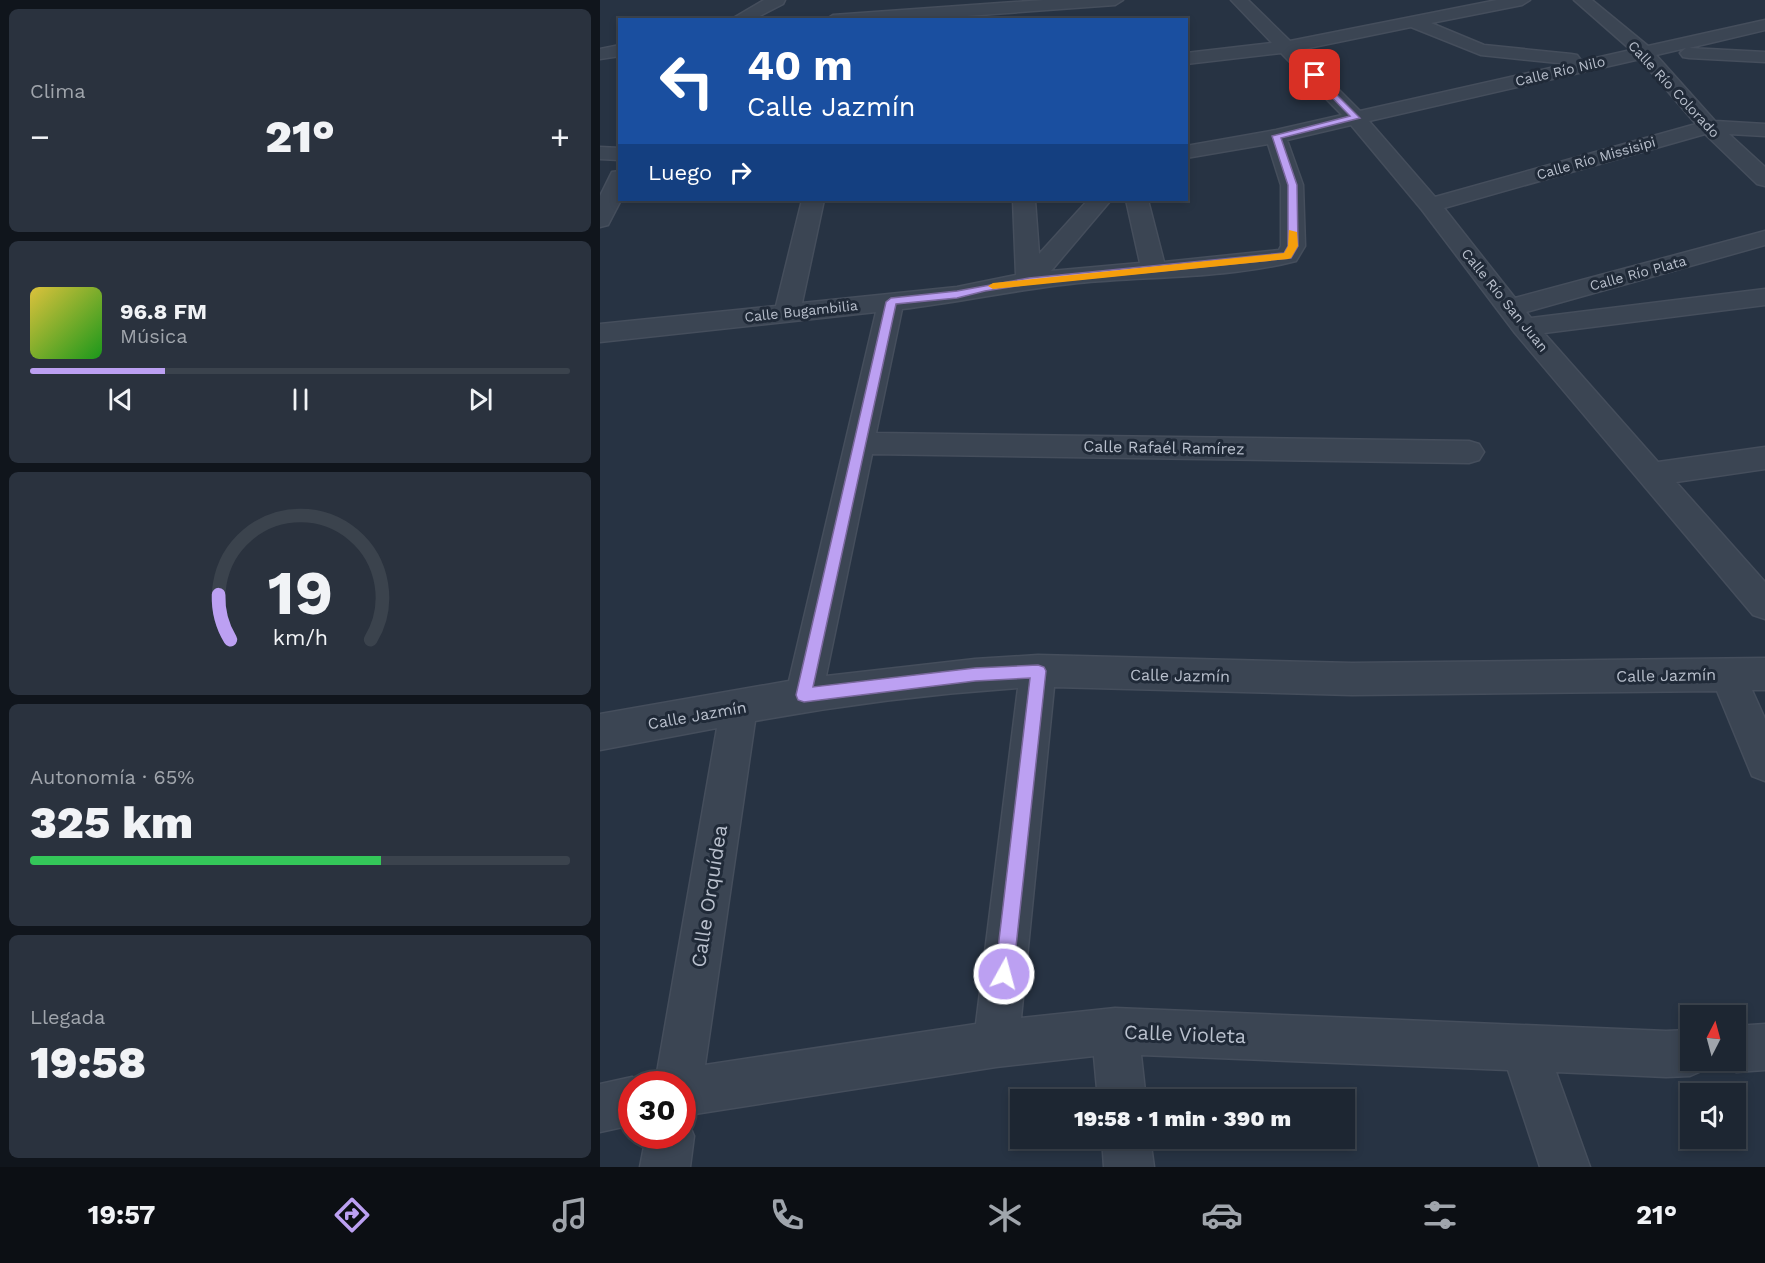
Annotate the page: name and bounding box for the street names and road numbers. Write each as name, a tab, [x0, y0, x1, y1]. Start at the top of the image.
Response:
street label: Calle Río Colorado	[1625, 37, 1723, 141]
street label: Calle Río Nilo	[1513, 53, 1607, 89]
street label: Calle Río Missisipi	[1535, 133, 1657, 183]
street label: Calle Río San Juan	[1459, 245, 1551, 355]
street label: Calle Río Plata	[1588, 252, 1688, 294]
street label: Calle Bugambilia	[744, 297, 859, 325]
street label: Calle Rafaél Ramírez	[1083, 437, 1245, 458]
street label: Calle Jazmín	[1130, 665, 1230, 686]
street label: Calle Jazmín	[1616, 665, 1716, 686]
street label: Calle Jazmín	[646, 697, 748, 734]
street label: Calle Orquídea	[686, 823, 732, 969]
street label: Calle Violeta	[1123, 1020, 1247, 1048]

